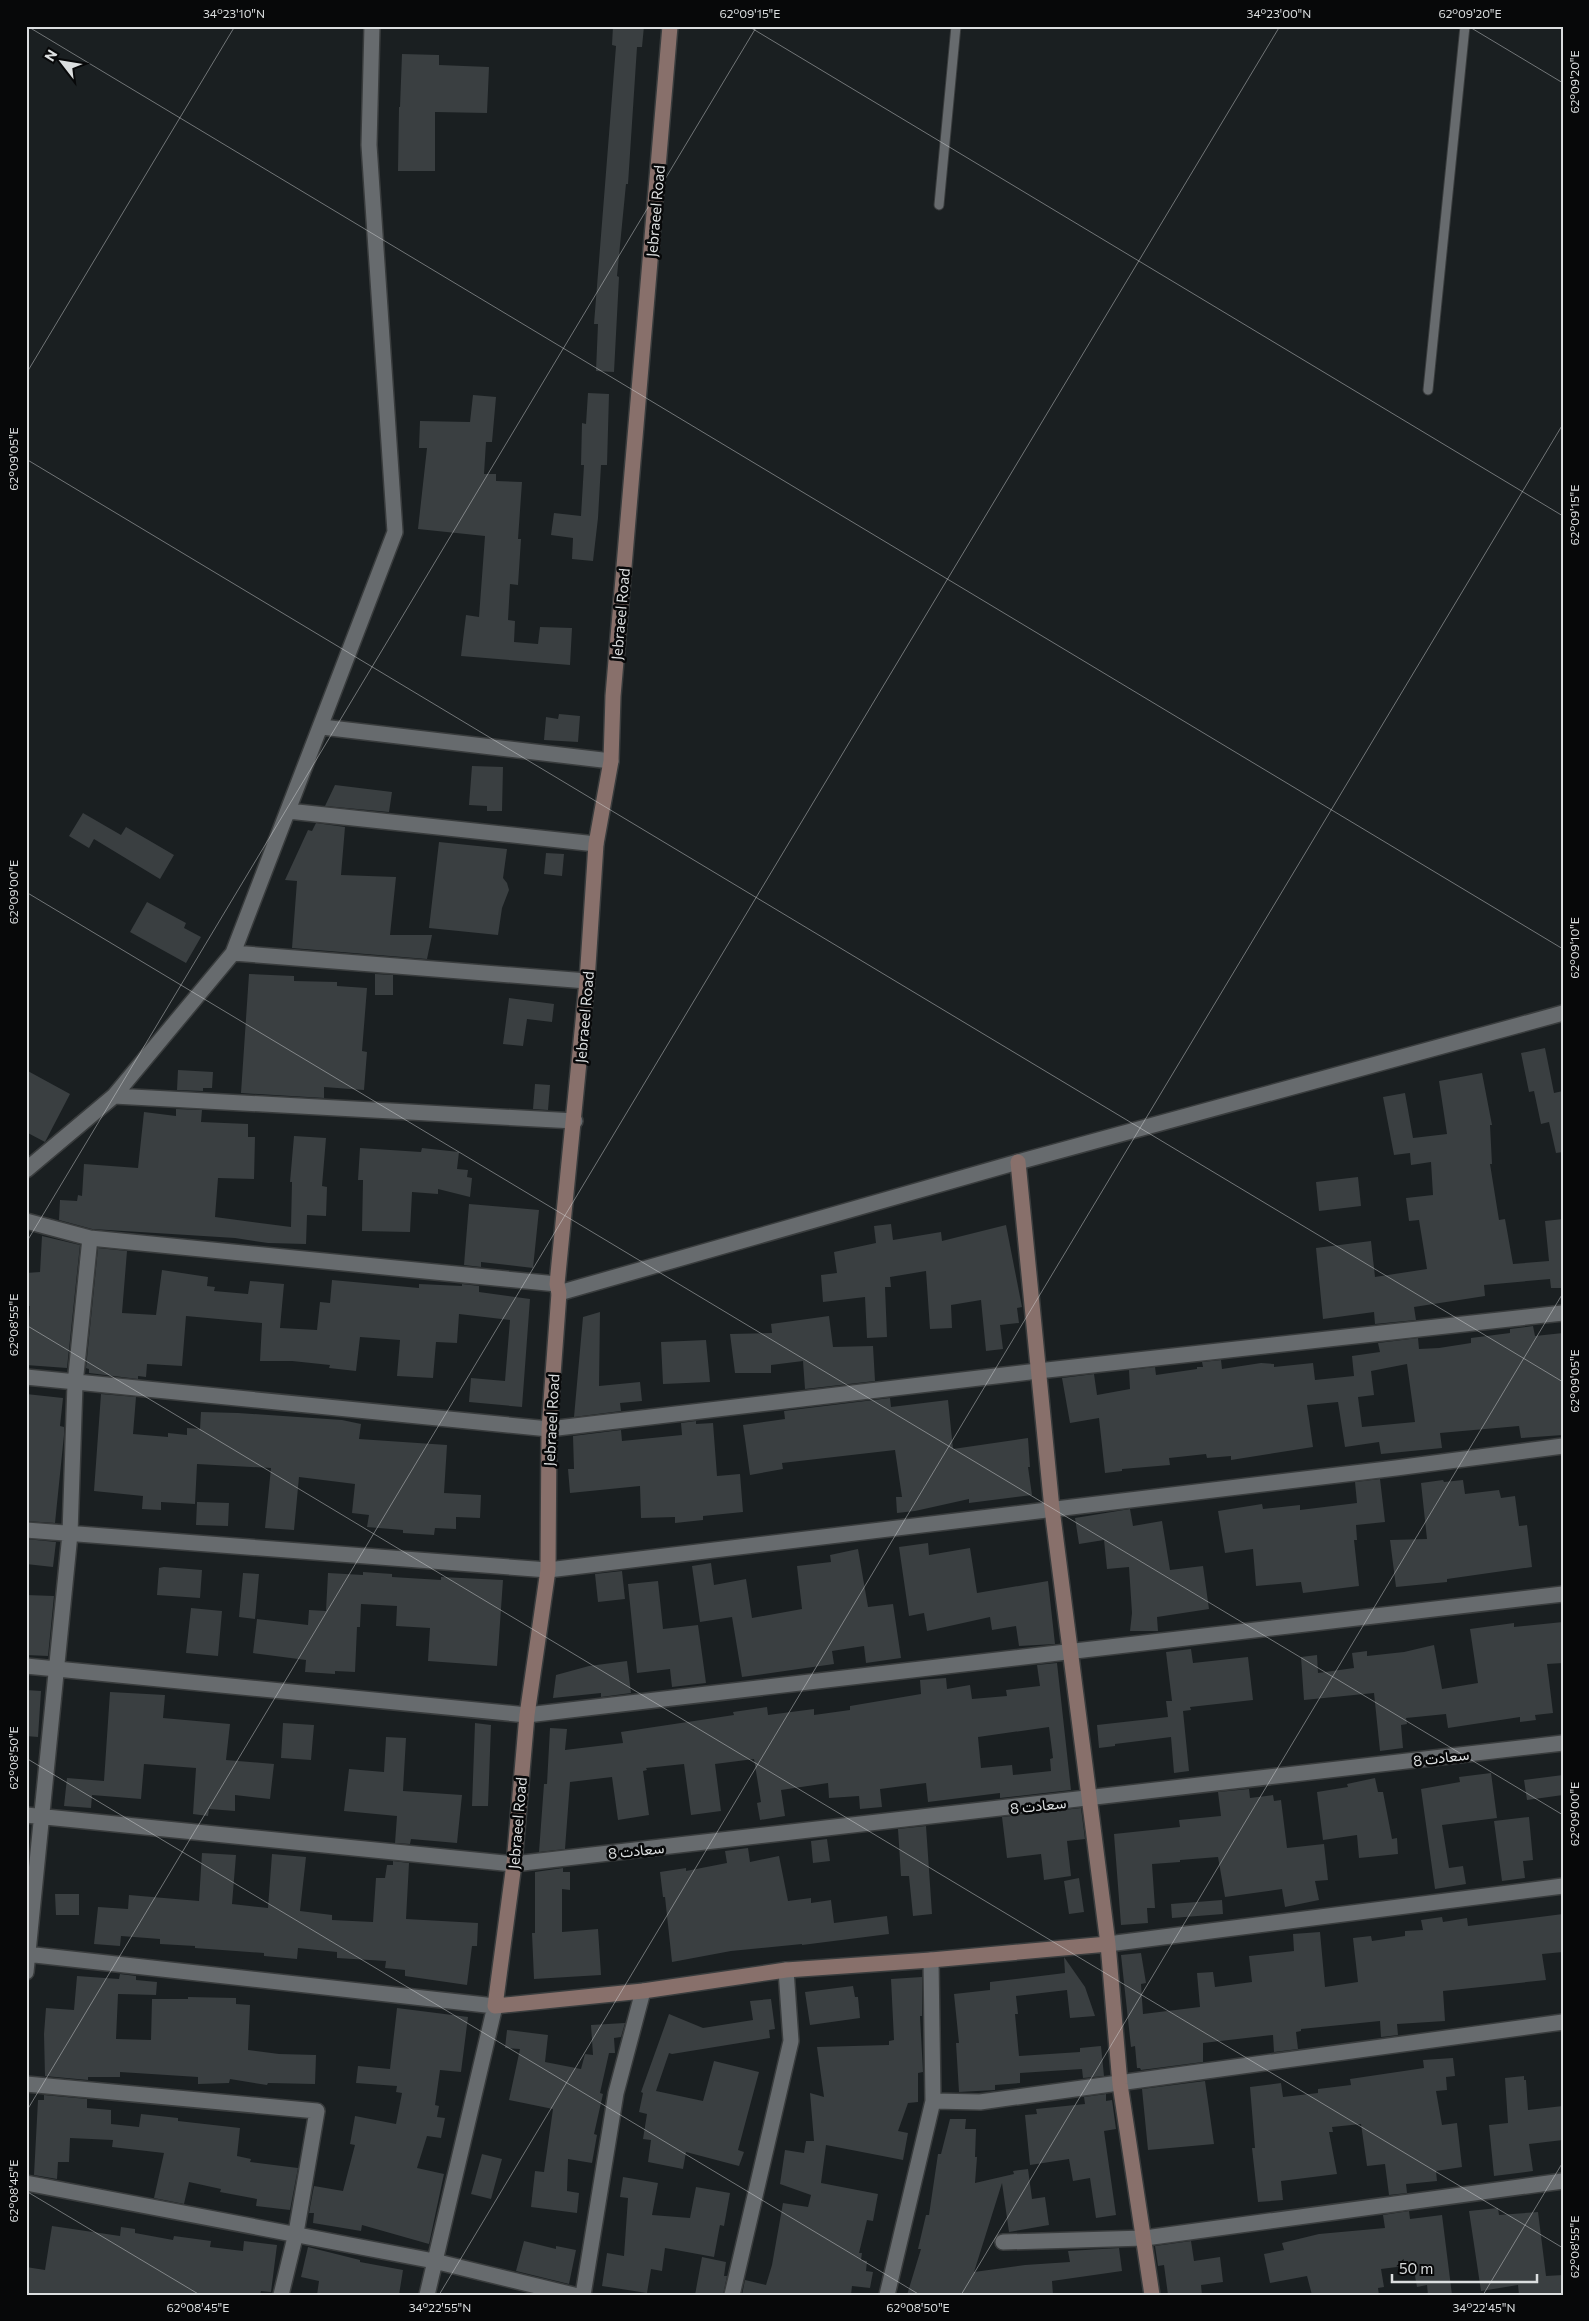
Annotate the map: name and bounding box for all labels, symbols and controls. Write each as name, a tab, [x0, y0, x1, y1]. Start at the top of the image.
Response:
text: 34°23'10"N	[203, 6, 265, 20]
text: 62°09'15"E	[720, 6, 780, 20]
text: 34°23'00"N	[1247, 6, 1311, 20]
text: 62°09'20"E	[1438, 6, 1502, 20]
north arrow	[38, 38, 88, 88]
text: N	[40, 46, 60, 64]
text: 62°09'20"E	[1567, 50, 1581, 114]
street label: Jebraeel Road	[642, 164, 668, 258]
text: 62°09'05"E	[6, 427, 20, 491]
text: 62°09'15"E	[1567, 485, 1581, 545]
street label: Jebraeel Road	[607, 567, 633, 661]
text: 62°09'00"E	[6, 860, 20, 924]
text: 62°09'10"E	[1567, 917, 1581, 979]
street label: Jebraeel Road	[571, 970, 597, 1064]
text: 62°08'55"E	[6, 1294, 20, 1356]
text: 62°09'05"E	[1567, 1349, 1581, 1413]
street label: Jebraeel Road	[540, 1373, 562, 1467]
text: 62°08'50"E	[6, 1726, 20, 1790]
street label: سعادت 8	[1412, 1745, 1470, 1769]
street label: Jebraeel Road	[504, 1776, 530, 1870]
text: 62°09'00"E	[1567, 1782, 1581, 1846]
street label: سعادت 8	[1009, 1793, 1067, 1817]
street label: سعادت 8	[607, 1838, 665, 1862]
text: 62°08'45"E	[6, 2160, 20, 2222]
text: 62°08'55"E	[1567, 2216, 1581, 2278]
scale bar	[1392, 2251, 1536, 2283]
text: 50 m	[1399, 2259, 1433, 2277]
text: 62°08'45"E	[167, 2300, 229, 2314]
text: 34°22'55"N	[409, 2300, 471, 2314]
text: 62°08'50"E	[886, 2300, 950, 2314]
text: 34°22'45"N	[1452, 2300, 1516, 2314]

